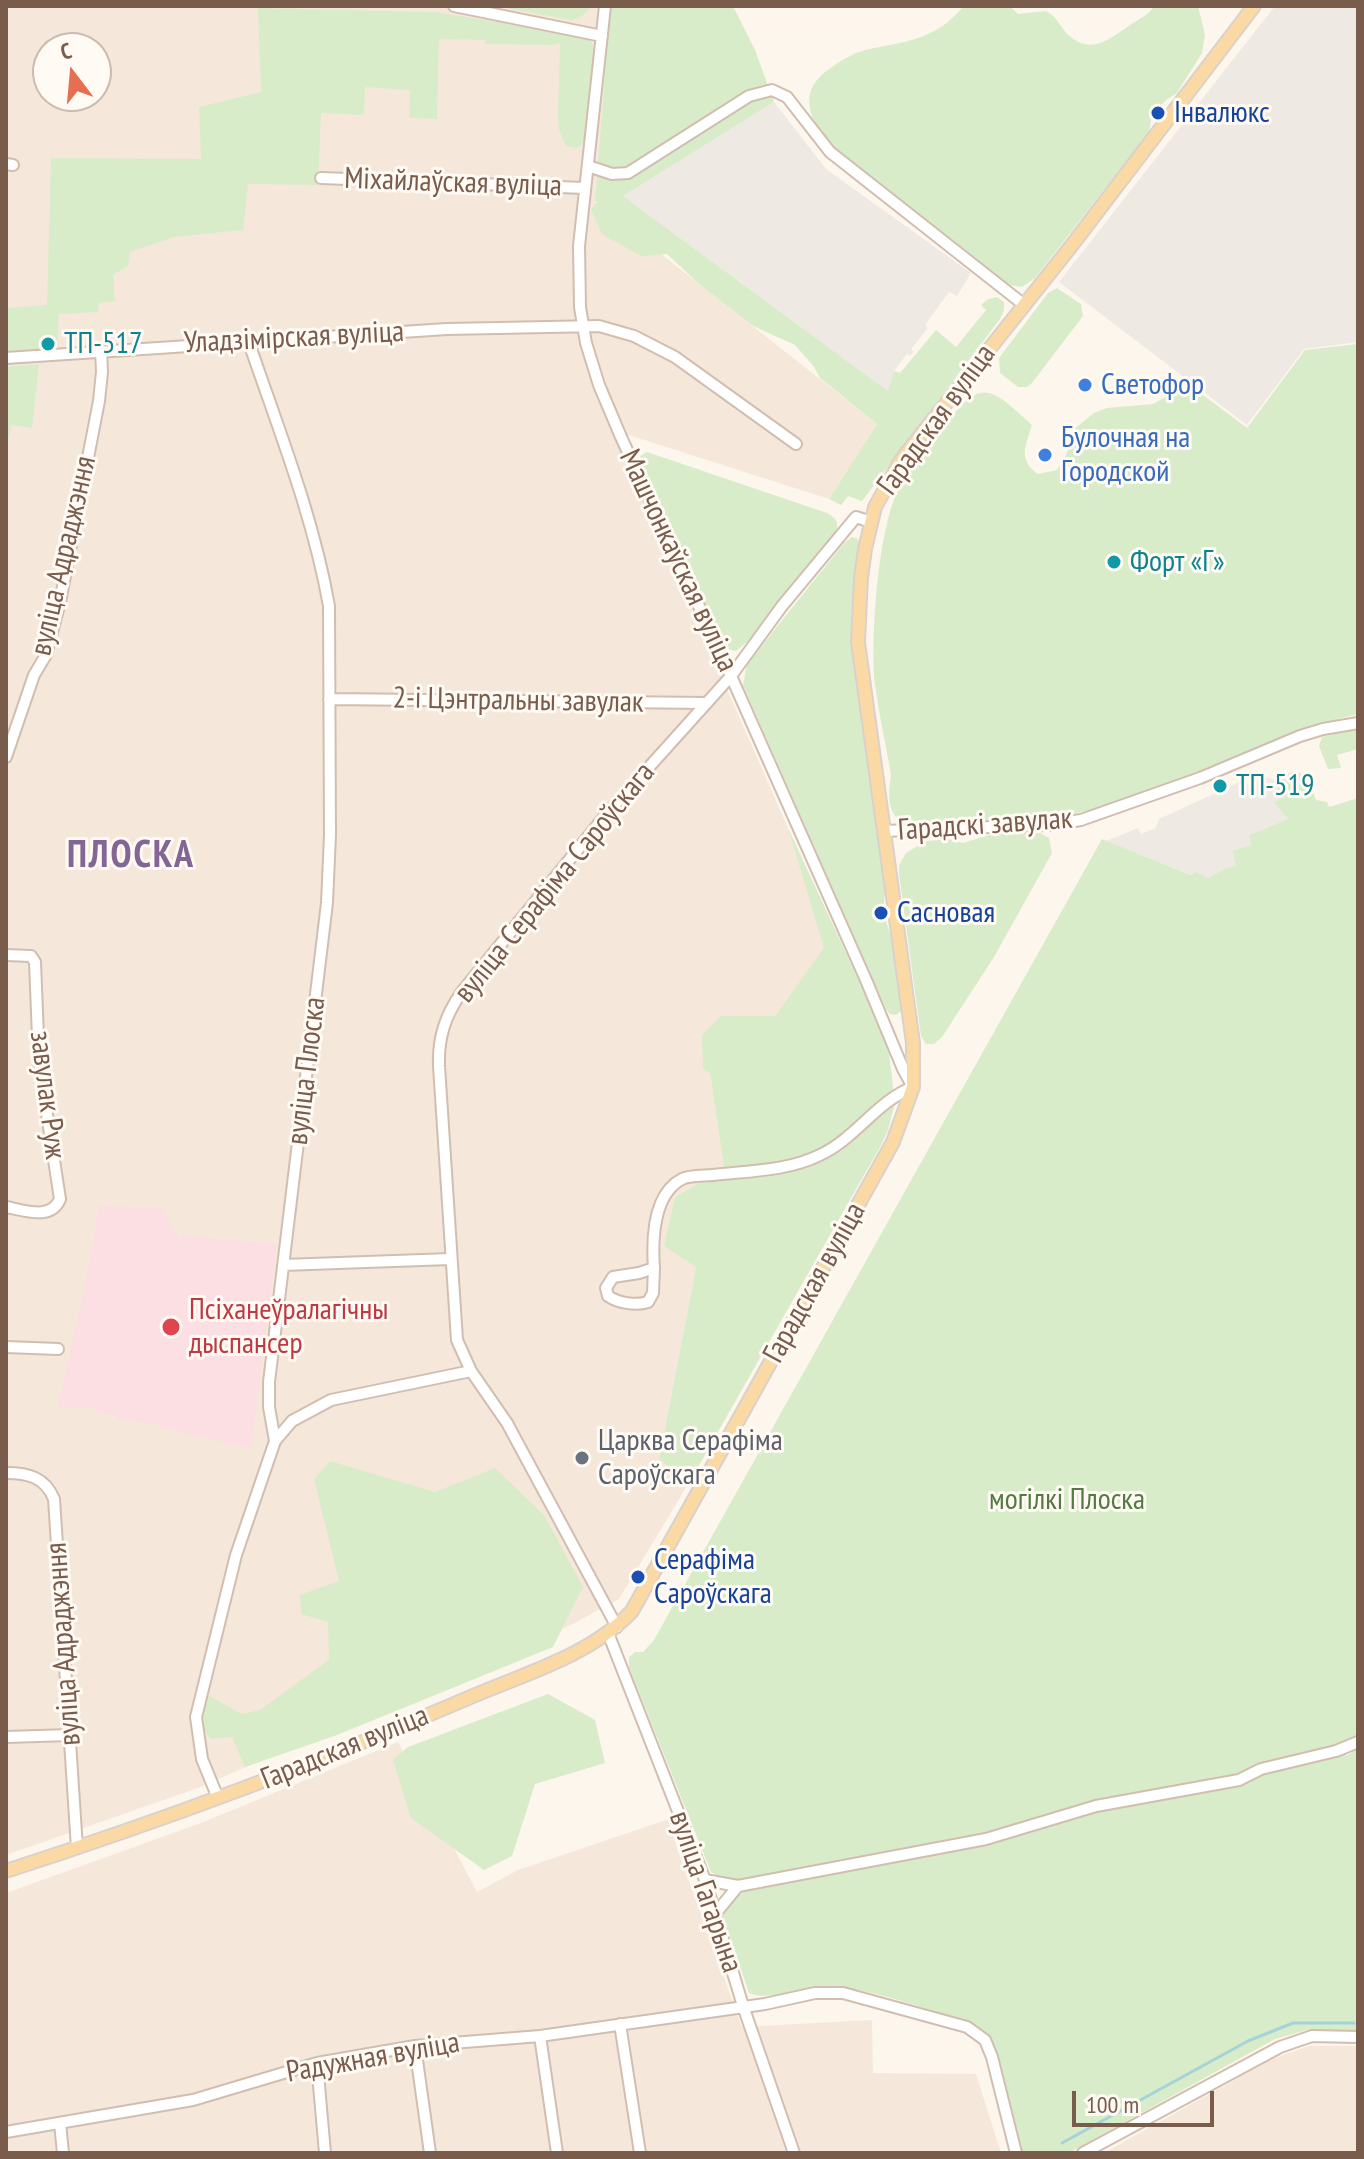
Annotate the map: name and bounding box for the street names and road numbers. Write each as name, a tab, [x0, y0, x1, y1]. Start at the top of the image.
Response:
street label: Міхайлаўская вуліца	[344, 161, 562, 205]
street label: Уладзімірская вуліца	[183, 314, 405, 362]
street label: Гарадская вуліца	[870, 338, 1004, 502]
street label: Машчонкаўская вуліца	[611, 444, 745, 678]
street label: вуліца Адраджэння	[24, 453, 104, 659]
street label: 2-і Цэнтральны завулак	[392, 681, 644, 721]
street label: вуліца Серафіма Сароўскага	[447, 756, 663, 1010]
street label: Гарадскі завулак	[897, 801, 1073, 849]
street label: вуліца Плоска	[280, 995, 334, 1147]
street label: завулак Руж	[21, 1029, 73, 1161]
street label: Гарадская вуліца	[756, 1197, 874, 1369]
street label: вуліца Адраджэння	[39, 1541, 89, 1747]
street label: Гарадская вуліца	[256, 1698, 434, 1798]
street label: вуліца Гагарына	[661, 1807, 749, 1977]
street label: Радужная вуліца	[284, 2025, 462, 2091]

